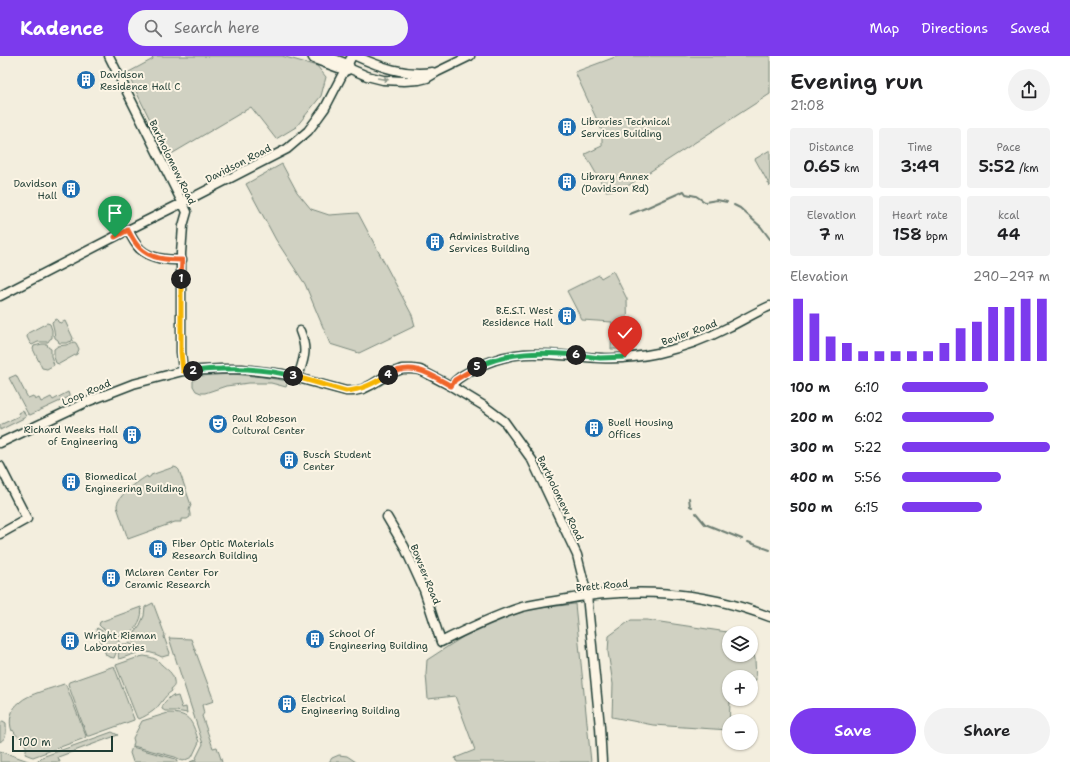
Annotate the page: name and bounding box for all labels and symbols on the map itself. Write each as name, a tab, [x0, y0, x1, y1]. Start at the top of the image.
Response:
place label: Davidson Residence Hall C	[100, 68, 180, 93]
building icon: Davidson Residence Hall C	[75, 69, 97, 91]
one-way arrow	[377, 76, 389, 82]
place label: Libraries Technical Services Building	[581, 115, 670, 140]
building icon: Libraries Technical Services Building	[556, 116, 578, 138]
street label: Bartholomew Road	[146, 118, 199, 207]
street label: Davidson Road	[203, 141, 274, 186]
place label: Library Annex (Davidson Rd)	[581, 170, 649, 195]
building icon: Library Annex (Davidson Rd)	[556, 171, 578, 193]
place label: Davidson Hall	[13, 177, 57, 202]
building icon: Davidson Hall	[60, 178, 82, 200]
pin	[98, 196, 132, 237]
place label: Administrative Services Building	[449, 230, 530, 255]
building icon: Administrative Services Building	[424, 231, 446, 253]
pin: 1	[171, 269, 191, 289]
place label: B.E.S.T. West Residence Hall	[482, 304, 553, 329]
building icon: B.E.S.T. West Residence Hall	[556, 305, 578, 327]
pin	[608, 316, 642, 357]
street label: Bevier Road	[660, 316, 719, 348]
pin: 6	[566, 345, 586, 365]
pin: 5	[467, 357, 487, 377]
pin: 2	[183, 361, 203, 381]
pin: 4	[378, 365, 398, 385]
pin: 3	[283, 366, 303, 386]
street label: Loop Road	[60, 376, 113, 409]
place label: Paul Robeson Cultural Center	[232, 412, 305, 437]
theatre icon: Paul Robeson Cultural Center	[207, 413, 229, 435]
place label: Buell Housing Offices	[608, 416, 673, 441]
building icon: Buell Housing Offices	[583, 417, 605, 439]
place label: Richard Weeks Hall of Engineering	[24, 423, 118, 448]
building icon: Richard Weeks Hall of Engineering	[121, 424, 143, 446]
place label: Busch Student Center	[303, 448, 371, 473]
building icon: Busch Student Center	[278, 449, 300, 471]
street label: Bartholomew Road	[534, 454, 587, 543]
place label: Biomedical Engineering Building	[85, 470, 184, 495]
building icon: Biomedical Engineering Building	[60, 471, 82, 493]
place label: Fiber Optic Materials Research Building	[172, 537, 274, 562]
building icon: Fiber Optic Materials Research Building	[147, 538, 169, 560]
street label: Bowser Road	[408, 542, 444, 607]
place label: Mclaren Center For Ceramic Research	[125, 566, 219, 591]
building icon: Mclaren Center For Ceramic Research	[100, 567, 122, 589]
street label: Brett Road	[575, 577, 629, 594]
place label: School Of Engineering Building	[329, 627, 428, 652]
building icon: School Of Engineering Building	[304, 628, 326, 650]
place label: Wright Rieman Laboratories	[84, 629, 156, 654]
building icon: Wright Rieman Laboratories	[59, 630, 81, 652]
place label: Electrical Engineering Building	[301, 692, 400, 717]
building icon: Electrical Engineering Building	[276, 693, 298, 715]
scale bar	[12, 734, 113, 753]

